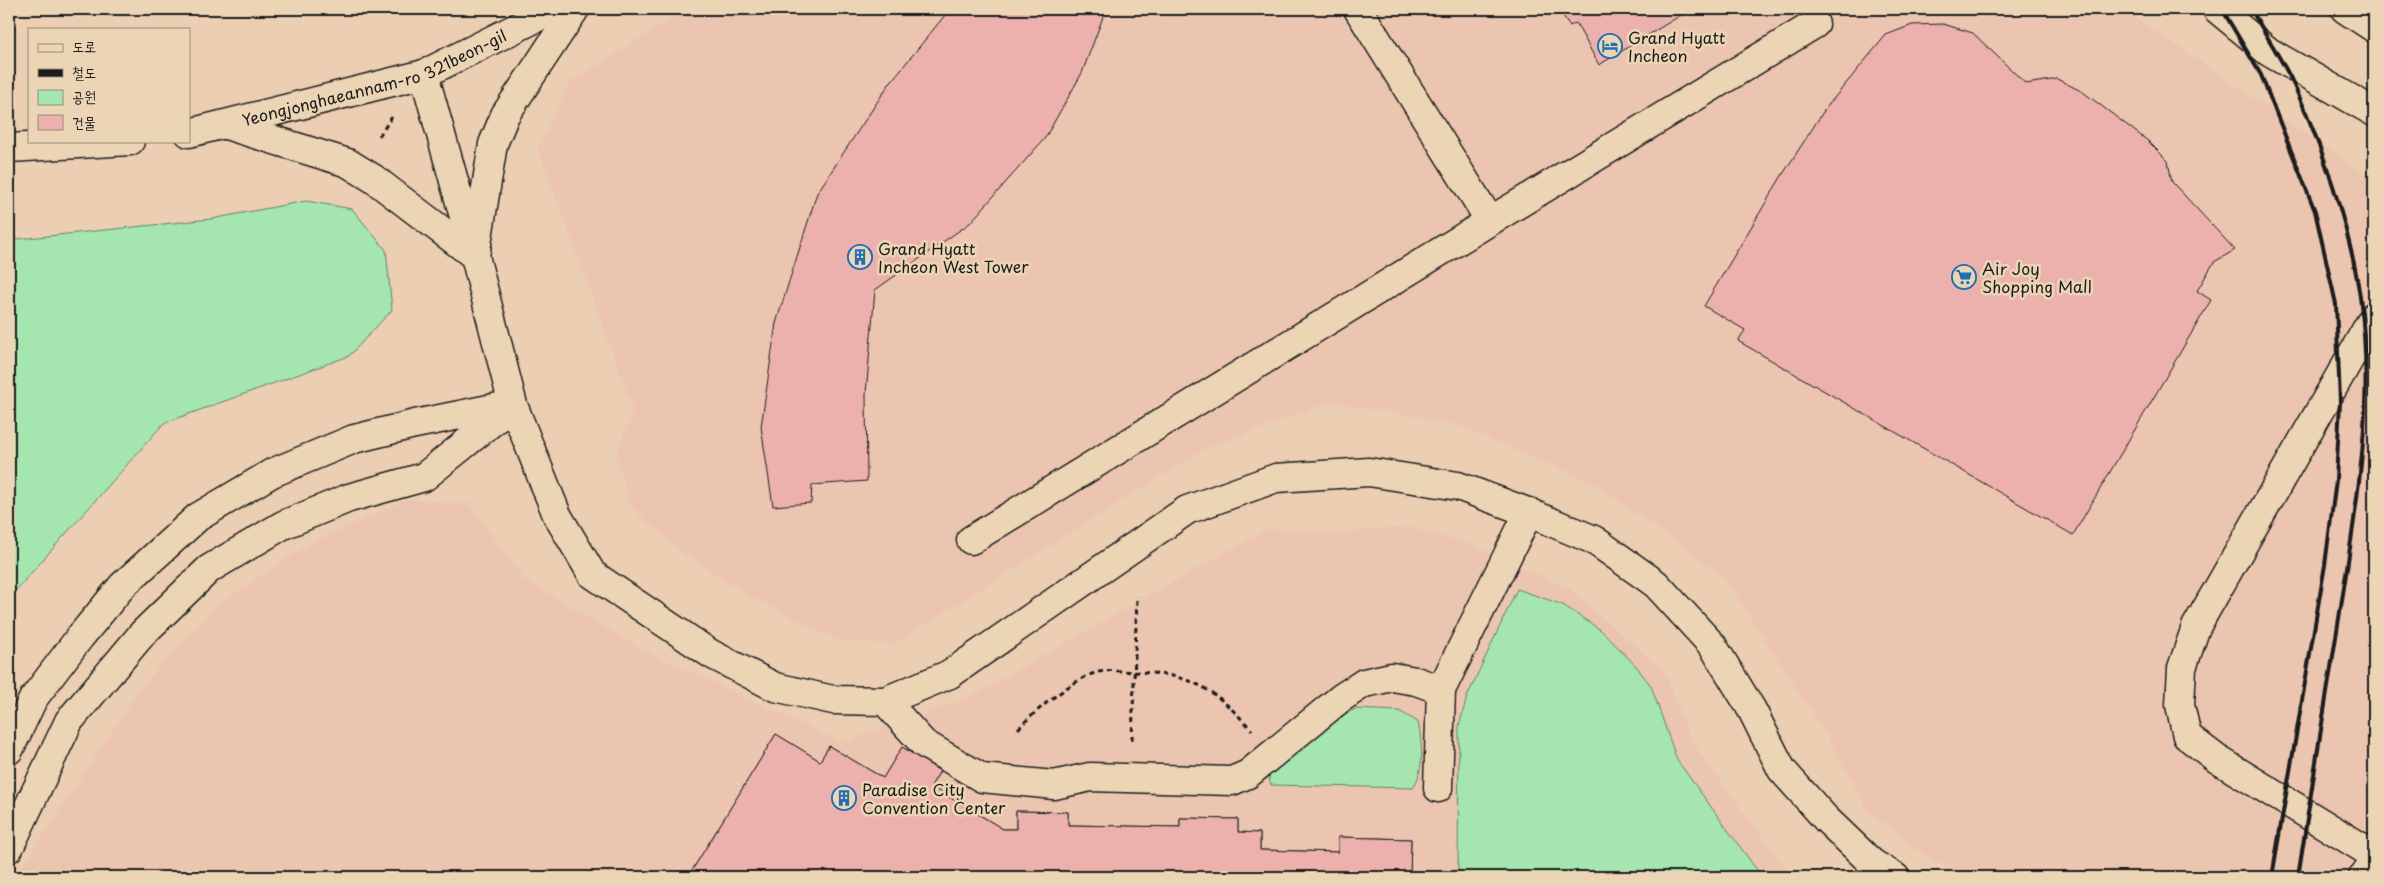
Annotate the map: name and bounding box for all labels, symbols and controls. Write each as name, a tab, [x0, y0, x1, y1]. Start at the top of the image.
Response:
street label: Yeongjonghaeannam-ro 321beon-gil	[239, 23, 510, 131]
place label: Grand Hyatt Incheon	[1628, 25, 1726, 67]
legend	[28, 28, 190, 142]
hotel icon: Grand Hyatt Incheon	[1597, 33, 1623, 59]
text: 도로	[72, 34, 96, 57]
text: 철도	[72, 60, 96, 83]
text: 공원	[72, 84, 96, 107]
text: 건물	[72, 110, 96, 133]
place label: Grand Hyatt Incheon West Tower	[878, 236, 1029, 278]
building icon: Grand Hyatt Incheon West Tower	[847, 244, 873, 270]
place label: Air Joy Shopping Mall	[1982, 256, 2092, 298]
supermarket icon: Air Joy Shopping Mall	[1951, 264, 1977, 290]
place label: Paradise City Convention Center	[862, 777, 1006, 819]
building icon: Paradise City Convention Center	[831, 785, 857, 811]

